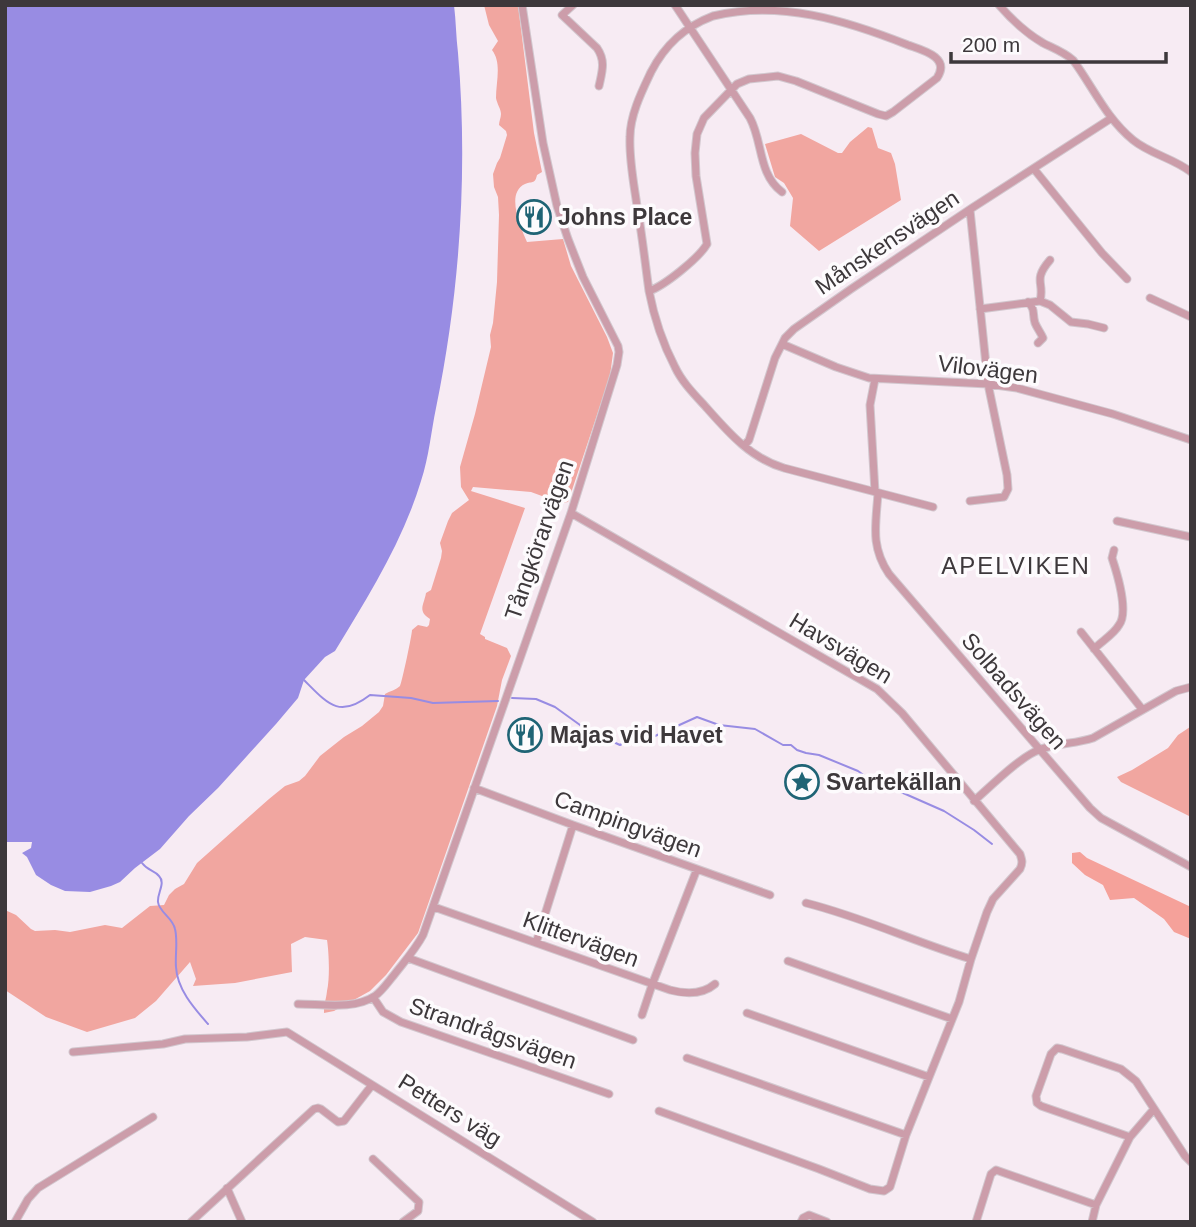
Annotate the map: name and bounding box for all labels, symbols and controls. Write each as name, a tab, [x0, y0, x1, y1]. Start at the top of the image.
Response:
scale bar	[951, 21, 1166, 65]
text: 200 m	[962, 33, 1020, 56]
street label: Månskensvägen	[810, 184, 964, 300]
restaurant icon: Johns Place	[515, 198, 553, 236]
place label: Johns Place	[558, 204, 692, 230]
street label: Vilovägen	[936, 350, 1040, 388]
street label: Tångkörarvägen	[499, 457, 579, 623]
district label: APELVIKEN	[941, 552, 1091, 579]
street label: Havsvägen	[785, 607, 897, 689]
street label: Solbadsvägen	[956, 627, 1072, 755]
restaurant icon: Majas vid Havet	[506, 716, 544, 754]
place label: Majas vid Havet	[550, 722, 723, 748]
place icon: Svartekällan	[783, 763, 821, 801]
place label: Svartekällan	[826, 769, 962, 795]
street label: Campingvägen	[551, 785, 705, 863]
street label: Klittervägen	[519, 906, 643, 972]
street label: Strandrågsvägen	[406, 992, 580, 1074]
street label: Petters väg	[394, 1068, 506, 1152]

